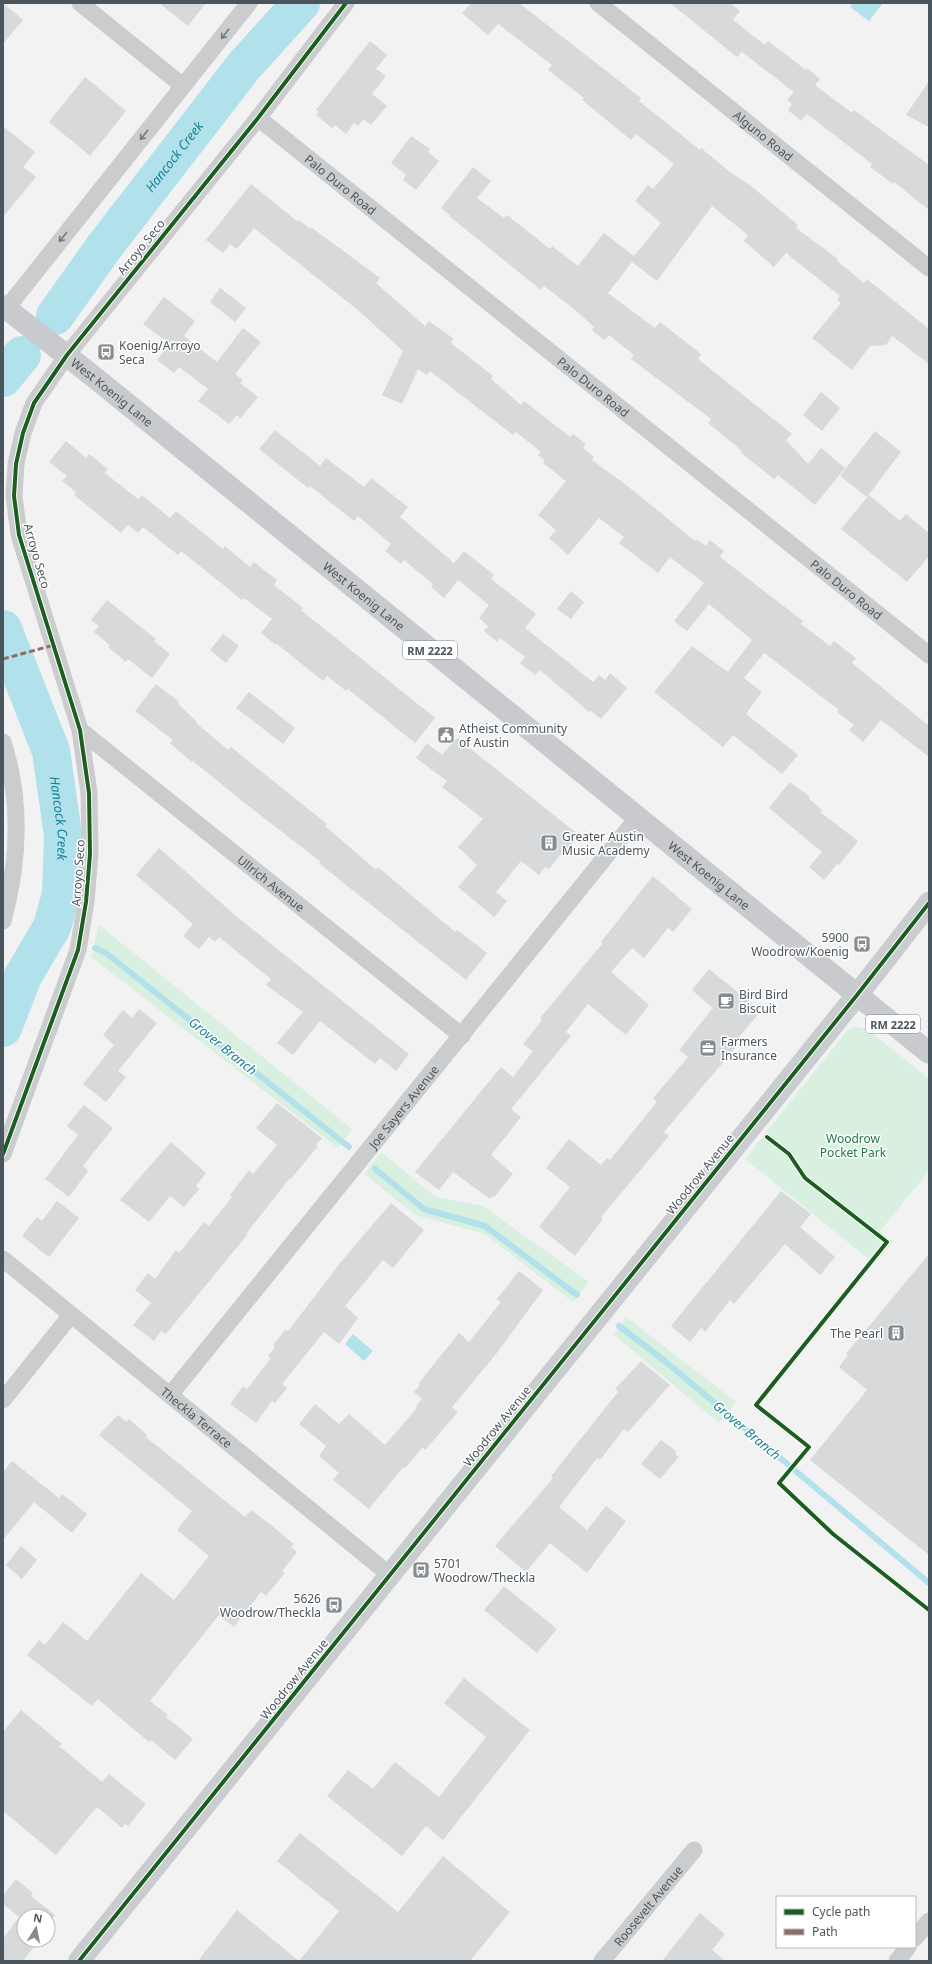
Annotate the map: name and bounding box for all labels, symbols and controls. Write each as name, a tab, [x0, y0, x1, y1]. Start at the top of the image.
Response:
one-way arrow	[220, 28, 229, 39]
street label: Alguno Road	[730, 106, 797, 165]
water label: Hancock Creek	[141, 117, 207, 196]
one-way arrow	[140, 130, 148, 141]
street label: Palo Duro Road	[301, 150, 380, 218]
street label: Arroyo Seco	[113, 216, 169, 278]
one-way arrow	[59, 232, 67, 243]
place label: Koenig/Arroyo Seca	[119, 337, 201, 368]
bus stop icon: Koenig/Arroyo Seca	[96, 342, 116, 362]
street label: Palo Duro Road	[554, 353, 633, 421]
street label: West Koenig Lane	[68, 354, 157, 430]
street label: Arroyo Seco	[20, 521, 54, 591]
street label: Palo Duro Road	[807, 555, 886, 623]
street label: West Koenig Lane	[320, 557, 409, 634]
road number: RM 2222	[403, 641, 457, 659]
place label: Atheist Community of Austin	[459, 720, 568, 751]
public building icon: Atheist Community of Austin	[436, 725, 456, 745]
water label: Hancock Creek	[46, 775, 72, 861]
place label: Greater Austin Music Academy	[562, 828, 651, 859]
building icon: Greater Austin Music Academy	[539, 833, 559, 853]
street label: West Koenig Lane	[665, 837, 754, 914]
street label: Arroyo Seco	[67, 839, 89, 907]
street label: Ullrich Avenue	[234, 851, 309, 915]
place label: 5900 Woodrow/Koenig	[751, 929, 849, 960]
bus stop icon: 5900 Woodrow/Koenig	[852, 934, 872, 954]
place label: Bird Bird Biscuit	[739, 986, 788, 1017]
cafe icon: Bird Bird Biscuit	[716, 991, 736, 1011]
water label: Grover Branch	[185, 1013, 261, 1079]
road number: RM 2222	[866, 1015, 920, 1033]
place label: Farmers Insurance	[721, 1033, 777, 1064]
office icon: Farmers Insurance	[698, 1038, 718, 1058]
street label: Joe Sayers Avenue	[364, 1061, 442, 1153]
street label: Woodrow Avenue	[662, 1130, 738, 1218]
park label: Woodrow Pocket Park	[820, 1130, 887, 1161]
building icon: The Pearl	[886, 1323, 906, 1343]
place label: The Pearl	[830, 1325, 883, 1342]
street label: Woodrow Avenue	[459, 1382, 535, 1470]
street label: Theckla Terrace	[157, 1383, 236, 1452]
water label: Grover Branch	[709, 1396, 785, 1464]
place label: 5701 Woodrow/Theckla	[434, 1555, 535, 1586]
bus stop icon: 5701 Woodrow/Theckla	[411, 1560, 431, 1580]
place label: 5626 Woodrow/Theckla	[220, 1590, 321, 1621]
bus stop icon: 5626 Woodrow/Theckla	[324, 1595, 344, 1615]
street label: Woodrow Avenue	[256, 1635, 332, 1723]
street label: Roosevelt Avenue	[610, 1862, 687, 1949]
legend	[776, 1896, 916, 1948]
text: Cycle path	[812, 1903, 870, 1920]
north arrow	[16, 1908, 56, 1948]
text: N	[32, 1909, 44, 1926]
text: Path	[812, 1923, 838, 1940]

